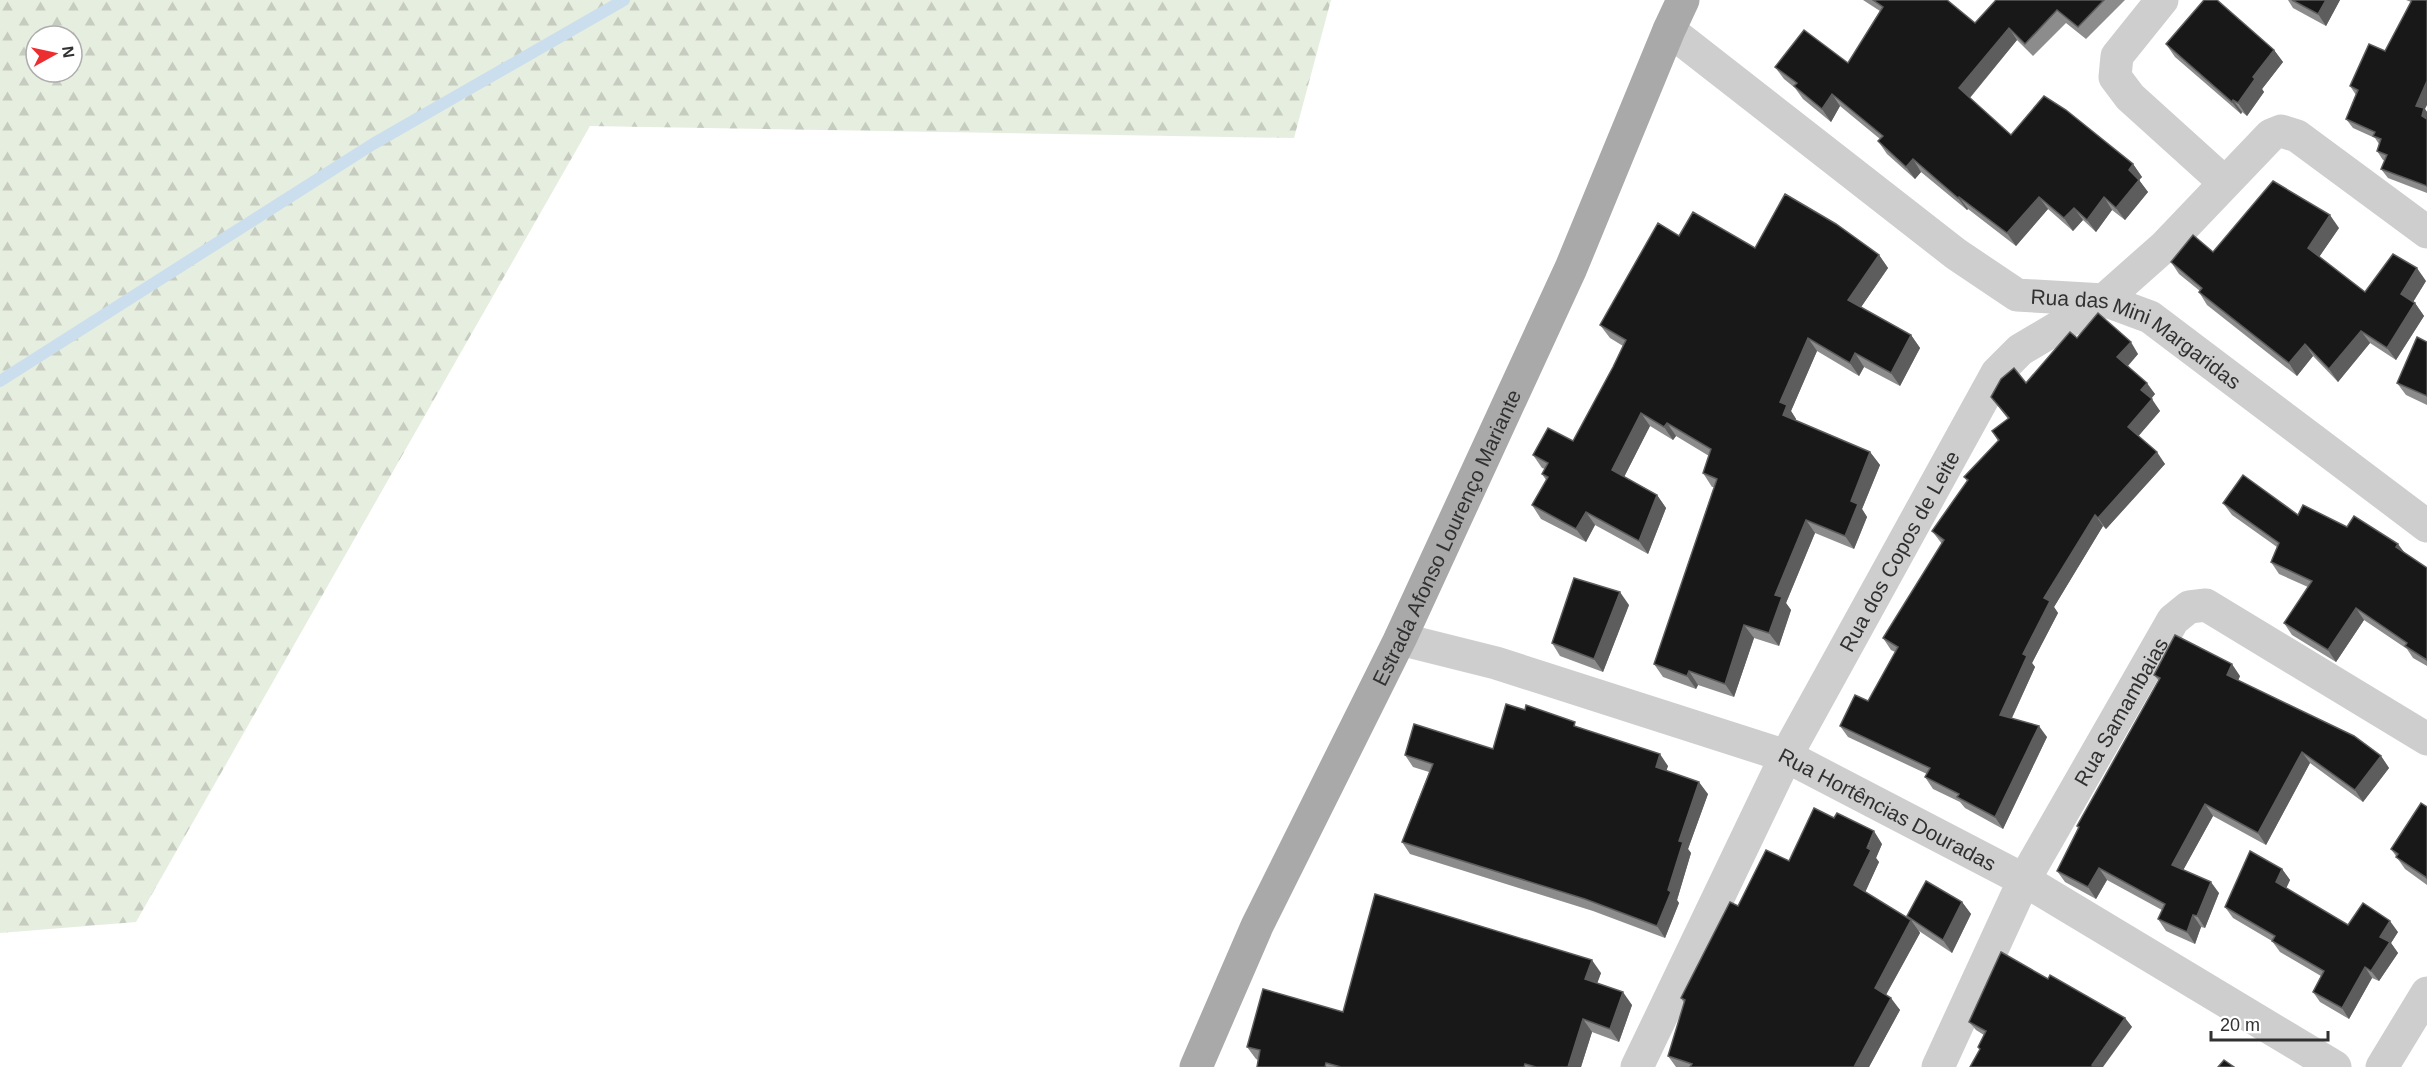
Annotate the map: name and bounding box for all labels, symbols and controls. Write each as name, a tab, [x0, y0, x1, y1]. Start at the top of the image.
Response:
north arrow	[24, 24, 84, 84]
text: N	[59, 45, 78, 59]
street label: Rua das Mini Margaridas	[2030, 284, 2246, 393]
street label: Estrada Afonso Lourenço Mariante	[1367, 386, 1525, 689]
street label: Rua dos Copos de Leite	[1835, 447, 1963, 655]
street label: Rua Samambaias	[2069, 633, 2172, 790]
street label: Rua Hortências Douradas	[1775, 743, 2000, 875]
scale bar	[2211, 1004, 2328, 1042]
text: 20 m	[2220, 1015, 2260, 1035]

